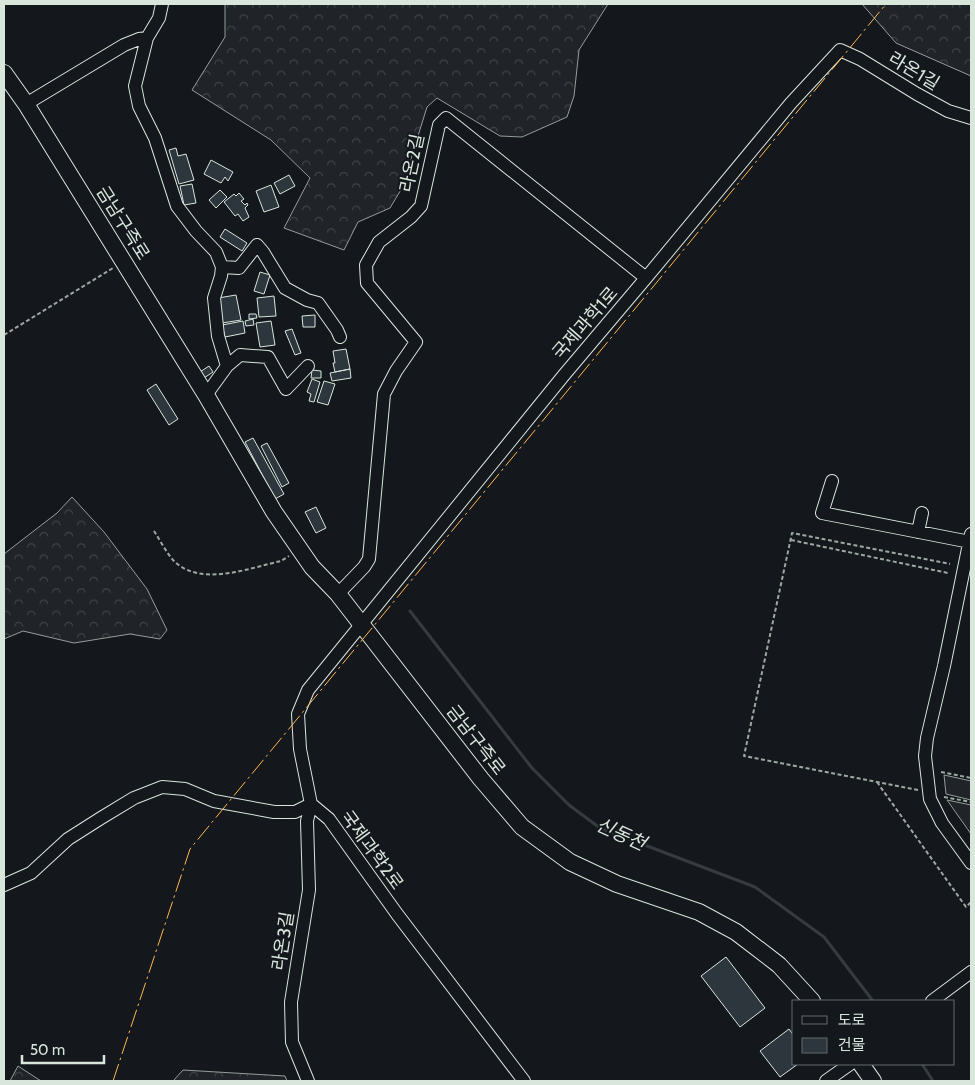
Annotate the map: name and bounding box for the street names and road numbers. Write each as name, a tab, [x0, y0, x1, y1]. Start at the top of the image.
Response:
street label: 라온1길	[885, 47, 943, 95]
street label: 라온2길	[395, 132, 429, 194]
street label: 금남구즉로	[92, 182, 154, 264]
street label: 국제과학1로	[548, 282, 622, 364]
street label: 금남구즉로	[442, 701, 510, 779]
street label: 국제과학2로	[336, 806, 408, 894]
street label: 라온3길	[267, 910, 299, 972]

